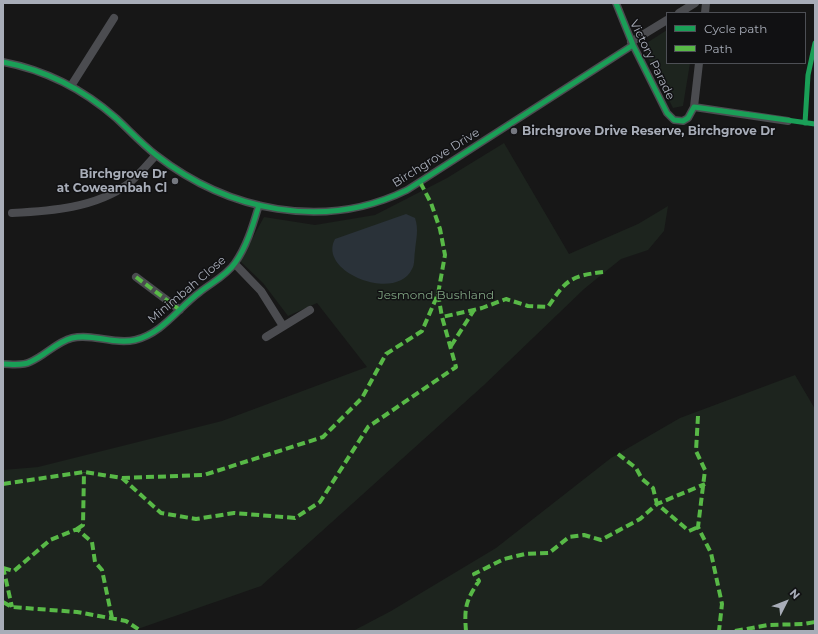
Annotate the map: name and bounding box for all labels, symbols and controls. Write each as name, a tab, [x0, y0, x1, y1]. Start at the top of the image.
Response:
legend	[666, 12, 806, 64]
street label: Victory Parade	[626, 18, 678, 102]
text: Cycle path	[704, 21, 767, 36]
text: Path	[704, 41, 733, 56]
place label: Birchgrove Drive Reserve, Birchgrove Dr	[522, 124, 775, 138]
street label: Birchgrove Drive	[390, 125, 482, 191]
marker: Birchgrove Drive Reserve, Birchgrove Dr	[509, 126, 519, 136]
place label: Birchgrove Dr at Coweambah Cl	[57, 167, 167, 195]
marker: Birchgrove Dr at Coweambah Cl	[170, 176, 180, 186]
street label: Minimbah Close	[145, 253, 229, 327]
park label: Jesmond Bushland	[378, 288, 494, 302]
north arrow	[766, 582, 806, 622]
text: N	[787, 586, 803, 602]

